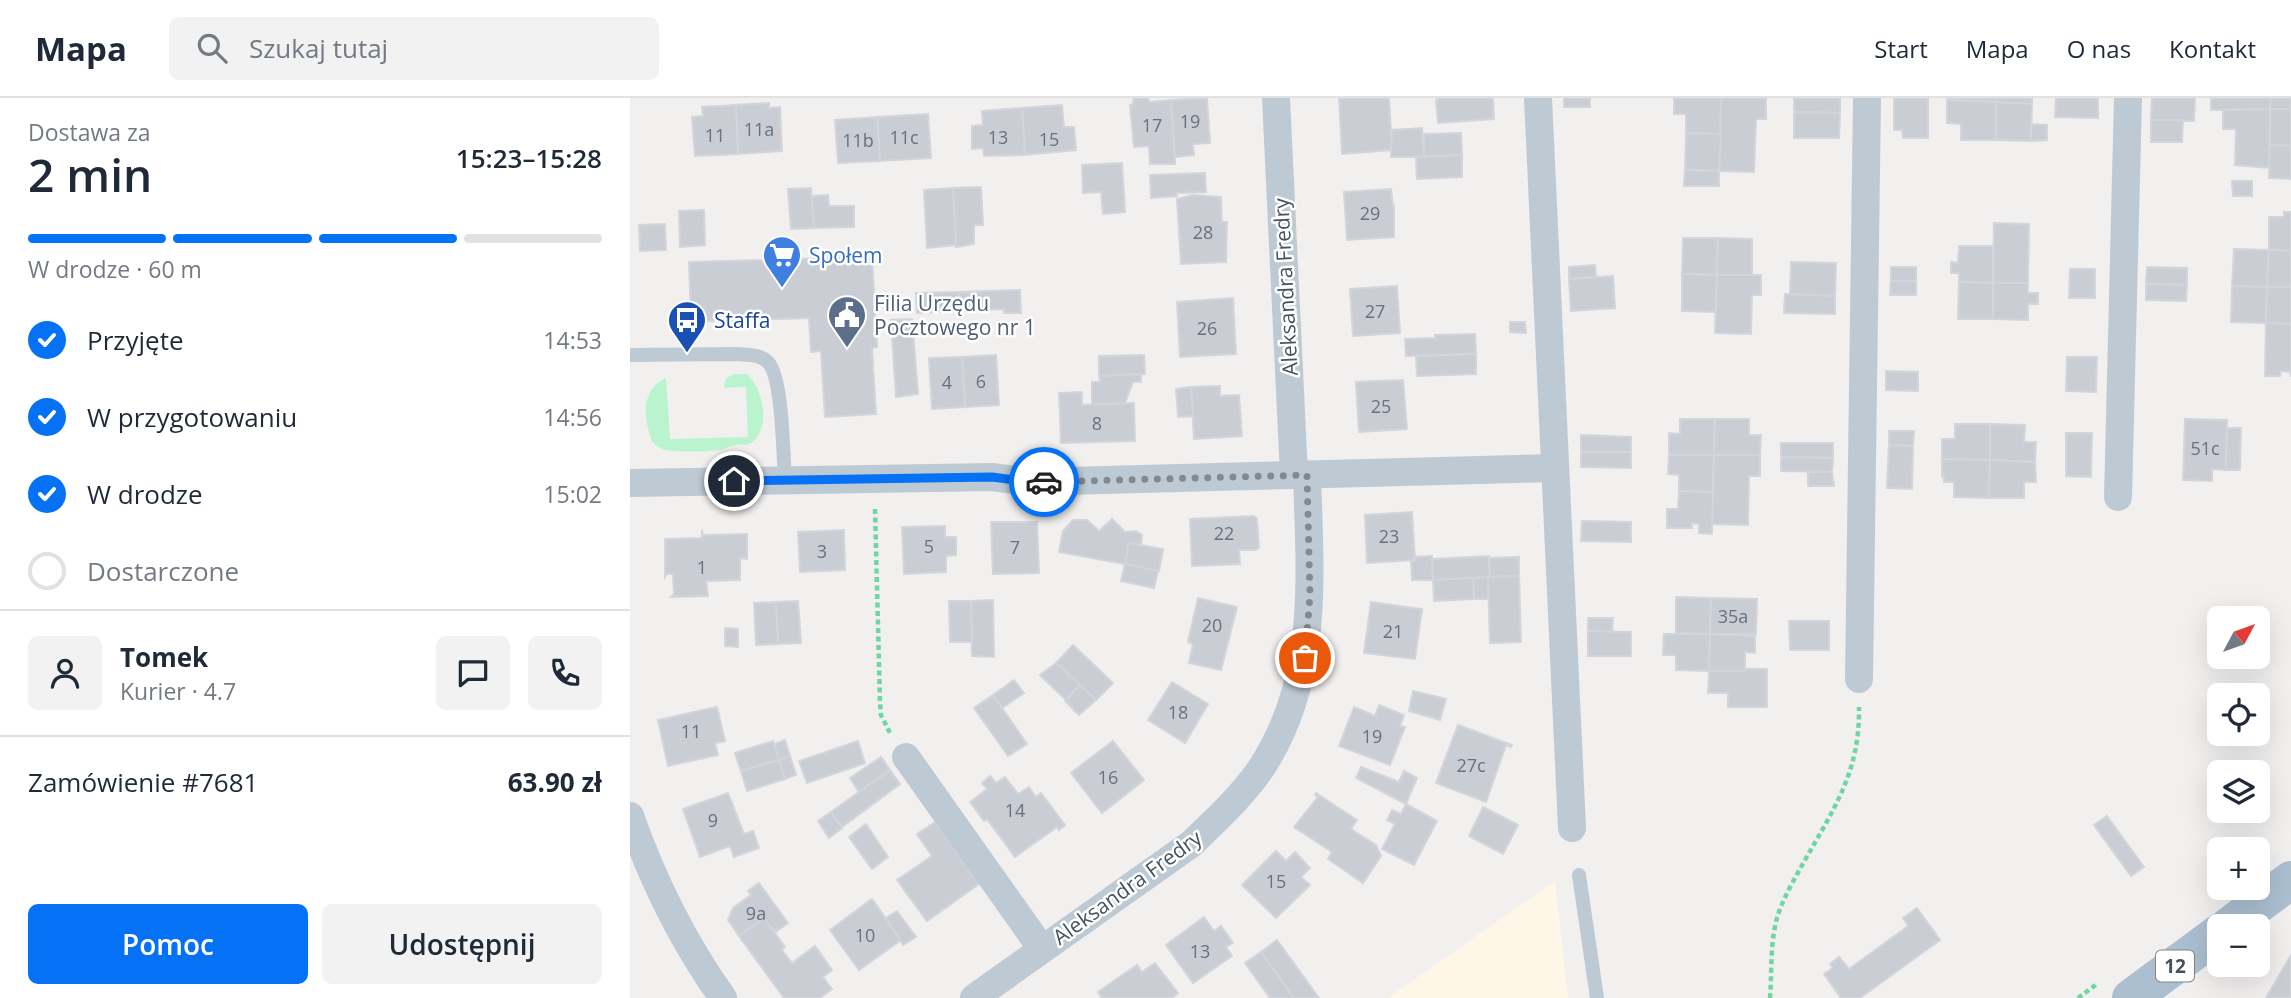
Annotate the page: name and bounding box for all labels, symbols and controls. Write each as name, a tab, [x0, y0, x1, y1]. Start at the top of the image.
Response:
search box	[169, 17, 659, 80]
text: Mapa	[35, 26, 127, 71]
icon: search	[193, 29, 231, 67]
text: Szukaj tutaj	[249, 30, 388, 66]
text: Start	[1874, 32, 1928, 65]
text: Mapa	[1966, 32, 2029, 65]
text: O nas	[2067, 32, 2131, 65]
text: Kontakt	[2169, 32, 2256, 65]
house number: 19	[1180, 109, 1200, 133]
house number: 17	[1142, 113, 1162, 137]
text: Dostawa za	[28, 116, 151, 148]
house number: 11a	[744, 117, 774, 141]
house number: 11	[705, 123, 725, 147]
house number: 11c	[889, 125, 919, 149]
house number: 13	[988, 125, 1008, 149]
house number: 15	[1039, 127, 1059, 151]
house number: 11b	[842, 128, 874, 152]
text: 15:23–15:28	[456, 140, 602, 176]
text: 2 min	[28, 143, 152, 205]
street label: Aleksandra Fredry	[1266, 197, 1304, 376]
house number: 29	[1360, 201, 1380, 225]
house number: 28	[1193, 220, 1213, 244]
supermarket icon: Społem	[761, 234, 803, 289]
place label: Społem	[809, 241, 883, 269]
text: W drodze · 60 m	[28, 253, 202, 285]
place label: Filia Urzędu Pocztowego nr 1	[874, 289, 1036, 341]
public building icon: Filia Urzędu Pocztowego nr 1	[826, 294, 868, 349]
bus stop icon: Staffa	[666, 299, 708, 354]
house number: 27	[1365, 299, 1385, 323]
place label: Staffa	[714, 306, 770, 334]
house number: 26	[1197, 316, 1217, 340]
icon: check	[28, 321, 66, 359]
text: Przyjęte	[87, 322, 184, 358]
text: 14:53	[543, 324, 602, 356]
house number: 6	[976, 369, 986, 393]
house number: 4	[942, 370, 952, 394]
house number: 25	[1371, 394, 1391, 418]
icon: check	[28, 398, 66, 436]
text: W przygotowaniu	[87, 399, 297, 435]
text: 14:56	[543, 401, 602, 433]
house number: 8	[1092, 411, 1102, 435]
house number: 51c	[2190, 436, 2220, 460]
courier	[1009, 447, 1079, 517]
pin	[704, 451, 764, 511]
icon: home	[715, 462, 753, 500]
icon: car	[1025, 463, 1063, 501]
icon: check	[28, 475, 66, 513]
text: W drodze	[87, 476, 203, 512]
text: 15:02	[543, 478, 602, 510]
house number: 22	[1214, 521, 1234, 545]
house number: 23	[1379, 524, 1399, 548]
house number: 5	[924, 534, 934, 558]
house number: 7	[1010, 535, 1020, 559]
house number: 3	[817, 539, 827, 563]
text: Dostarczone	[87, 553, 239, 589]
house number: 1	[697, 555, 707, 579]
house number: 35a	[1718, 604, 1748, 628]
north arrow	[2207, 606, 2270, 668]
map controls	[2207, 606, 2270, 977]
house number: 20	[1202, 613, 1222, 637]
house number: 21	[1383, 619, 1403, 643]
pin	[1275, 628, 1335, 688]
button: person	[28, 636, 102, 710]
button: chat	[436, 636, 510, 710]
button: phone	[528, 636, 602, 710]
text: Tomek	[120, 639, 208, 675]
icon: bag	[1286, 639, 1324, 677]
text: Kurier · 4.7	[120, 675, 236, 707]
button: locate	[2207, 683, 2270, 746]
house number: 18	[1168, 700, 1188, 724]
house number: 11	[681, 719, 701, 743]
house number: 19	[1362, 724, 1382, 748]
house number: 27c	[1456, 753, 1486, 777]
button: layers	[2207, 760, 2270, 823]
text: Zamówienie #7681	[28, 764, 258, 800]
text: 63.90 zł	[508, 764, 602, 800]
house number: 16	[1098, 765, 1118, 789]
house number: 14	[1005, 798, 1025, 822]
house number: 9	[708, 808, 718, 832]
street label: Aleksandra Fredry	[1047, 823, 1207, 951]
button: +	[2207, 837, 2270, 900]
house number: 15	[1266, 869, 1286, 893]
house number: 9a	[746, 901, 766, 925]
button: Pomoc	[28, 904, 308, 984]
button: Udostępnij	[322, 904, 602, 984]
button: −	[2207, 914, 2270, 977]
house number: 10	[855, 923, 875, 947]
house number: 13	[1190, 939, 1210, 963]
road number: 12	[2156, 950, 2194, 982]

